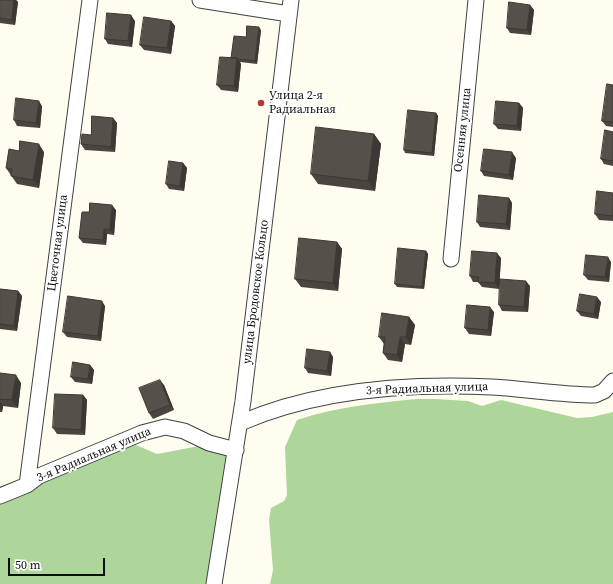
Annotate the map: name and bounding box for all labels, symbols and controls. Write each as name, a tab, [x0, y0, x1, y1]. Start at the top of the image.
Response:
street label: Осенняя улица	[451, 87, 475, 173]
place label: Улица 2-я Радиальная	[269, 89, 336, 117]
marker: Улица 2-я Радиальная	[256, 98, 266, 108]
street label: Цветочная улица	[45, 194, 71, 292]
street label: улица Бродовское Кольцо	[240, 219, 272, 365]
street label: 3-я Радиальная улица	[366, 380, 488, 398]
street label: 3-я Радиальная улица	[35, 424, 153, 486]
scale bar	[10, 550, 107, 576]
text: 50 m	[15, 557, 41, 573]

